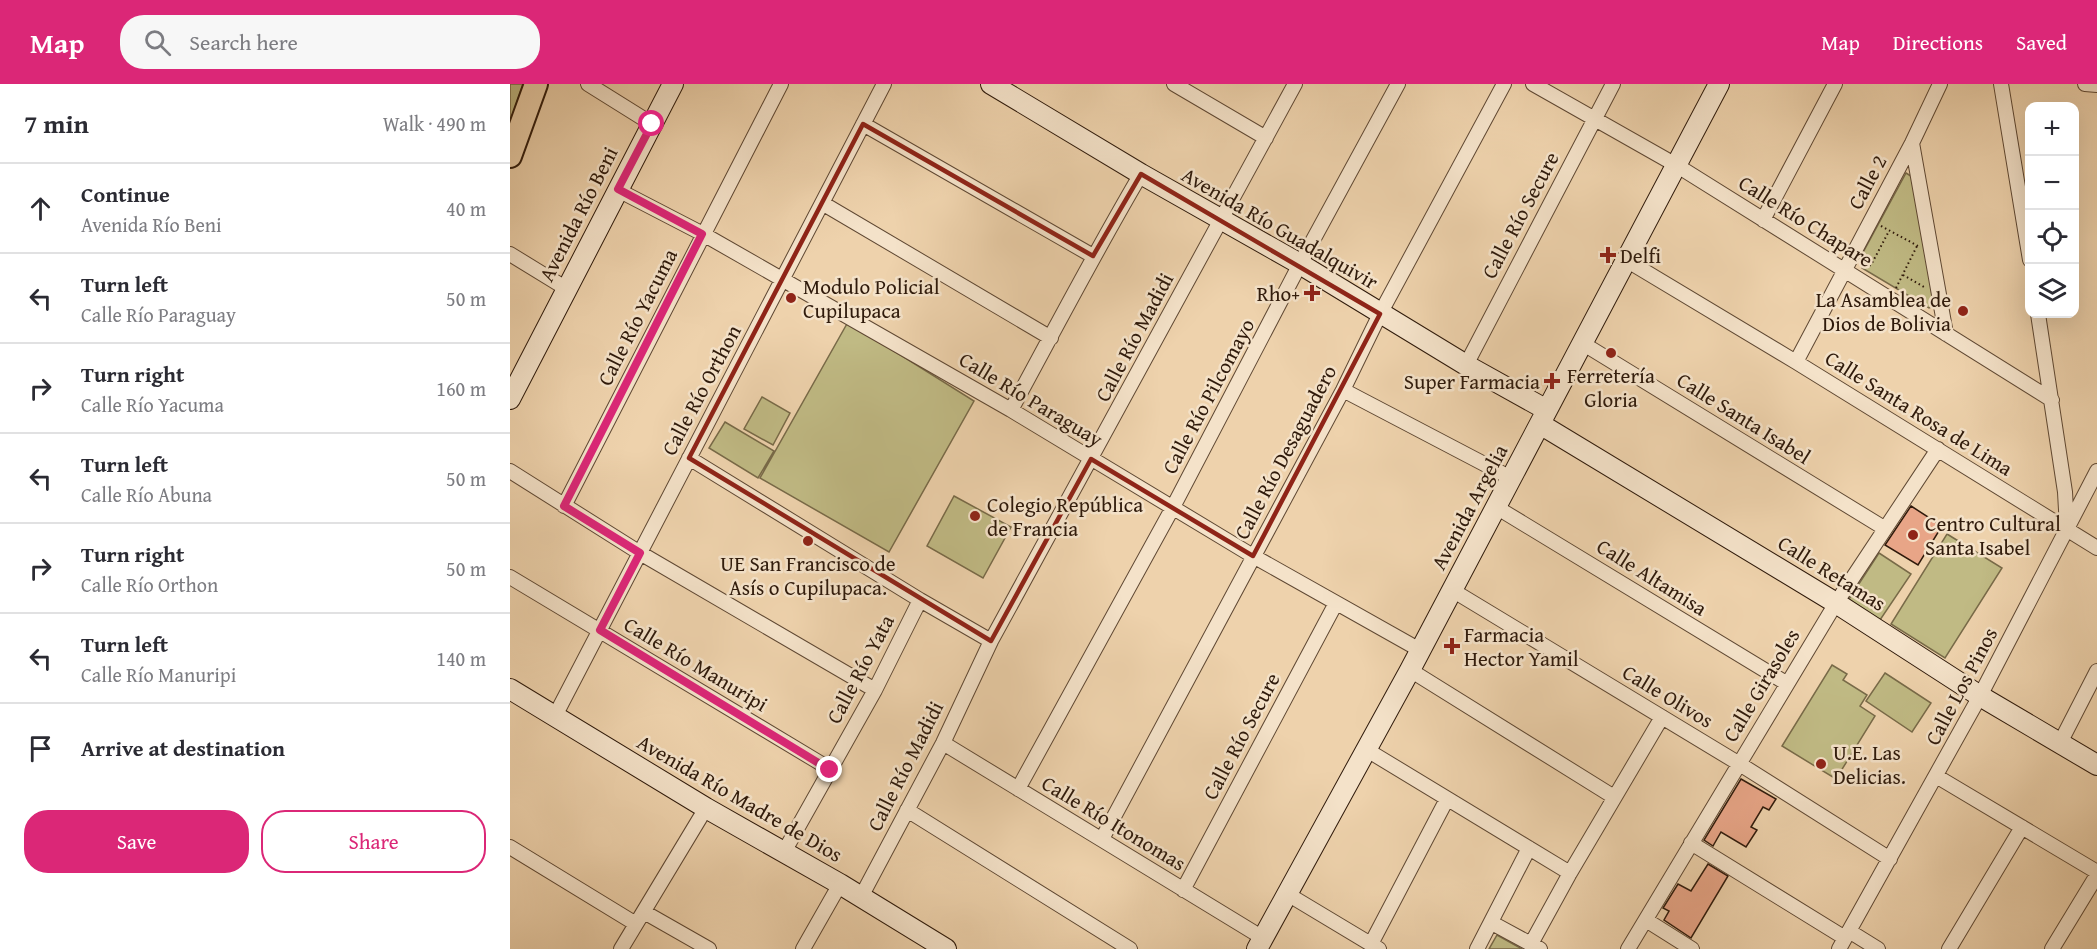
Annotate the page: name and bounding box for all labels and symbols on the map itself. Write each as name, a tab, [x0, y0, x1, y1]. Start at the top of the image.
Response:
route start	[638, 110, 664, 136]
street label: Avenida Río Beni	[531, 141, 625, 287]
street label: Calle Río Secure	[1473, 146, 1567, 284]
street label: Calle 2	[1840, 149, 1894, 215]
street label: Avenida Río Guadalquivir	[1176, 159, 1384, 297]
street label: Calle Río Chapare	[1733, 167, 1879, 275]
place label: Delfi	[1620, 240, 1662, 271]
street label: Calle Río Yacuma	[589, 243, 685, 391]
marker: Delfi	[1601, 248, 1615, 262]
street label: Calle Río Madidi	[1087, 267, 1181, 407]
place label: Modulo Policial Cupilupaca	[803, 271, 940, 326]
place label: Rho+	[1257, 278, 1300, 309]
place label: La Asamblea de Dios de Bolivia	[1816, 284, 1951, 339]
marker: Rho+	[1305, 286, 1319, 300]
marker: Modulo Policial Cupilupaca	[784, 291, 798, 305]
marker: La Asamblea de Dios de Bolivia	[1956, 304, 1970, 318]
street label: Calle Río Pilcomayo	[1154, 313, 1262, 479]
street label: Calle Río Orthon	[653, 319, 749, 461]
street label: Calle Santa Rosa de Lima	[1819, 343, 2019, 483]
street label: Calle Río Paraguay	[953, 344, 1109, 454]
marker: Ferretería Gloria	[1604, 346, 1618, 360]
street label: Calle Río Desaguadero	[1226, 359, 1344, 545]
place label: Ferretería Gloria	[1567, 360, 1655, 415]
street label: Calle Santa Isabel	[1671, 364, 1817, 472]
place label: Super Farmacia	[1404, 366, 1540, 397]
marker: Super Farmacia	[1545, 374, 1559, 388]
street label: Avenida Argelia	[1423, 439, 1515, 575]
place label: Colegio República de Francia	[987, 489, 1143, 544]
place label: Centro Cultural Santa Isabel	[1925, 508, 2061, 563]
marker: Colegio República de Francia	[968, 509, 982, 523]
street label: Calle Retamas	[1772, 527, 1892, 619]
marker: Centro Cultural Santa Isabel	[1906, 528, 1920, 542]
street label: Calle Altamisa	[1591, 531, 1713, 623]
marker: UE San Francisco de Asís o Cupilupaca.	[801, 534, 815, 548]
place label: UE San Francisco de Asís o Cupilupaca.	[720, 548, 896, 603]
street label: Calle Río Manuripi	[618, 609, 774, 719]
street label: Calle Río Yata	[818, 609, 902, 729]
place label: Farmacia Hector Yamil	[1464, 619, 1579, 674]
street label: Calle Girasoles	[1715, 622, 1807, 748]
street label: Calle Los Pinos	[1917, 622, 2005, 750]
marker: Farmacia Hector Yamil	[1445, 639, 1459, 653]
street label: Calle Olivos	[1617, 657, 1719, 735]
street label: Calle Río Secure	[1194, 667, 1288, 805]
street label: Calle Río Madidi	[859, 695, 951, 836]
street label: Avenida Río Madre de Dios	[631, 726, 849, 870]
place label: U.E. Las Delicias.	[1833, 737, 1906, 792]
route end	[816, 756, 842, 782]
marker: U.E. Las Delicias.	[1814, 757, 1828, 771]
street label: Calle Río Itonomas	[1036, 768, 1192, 878]

